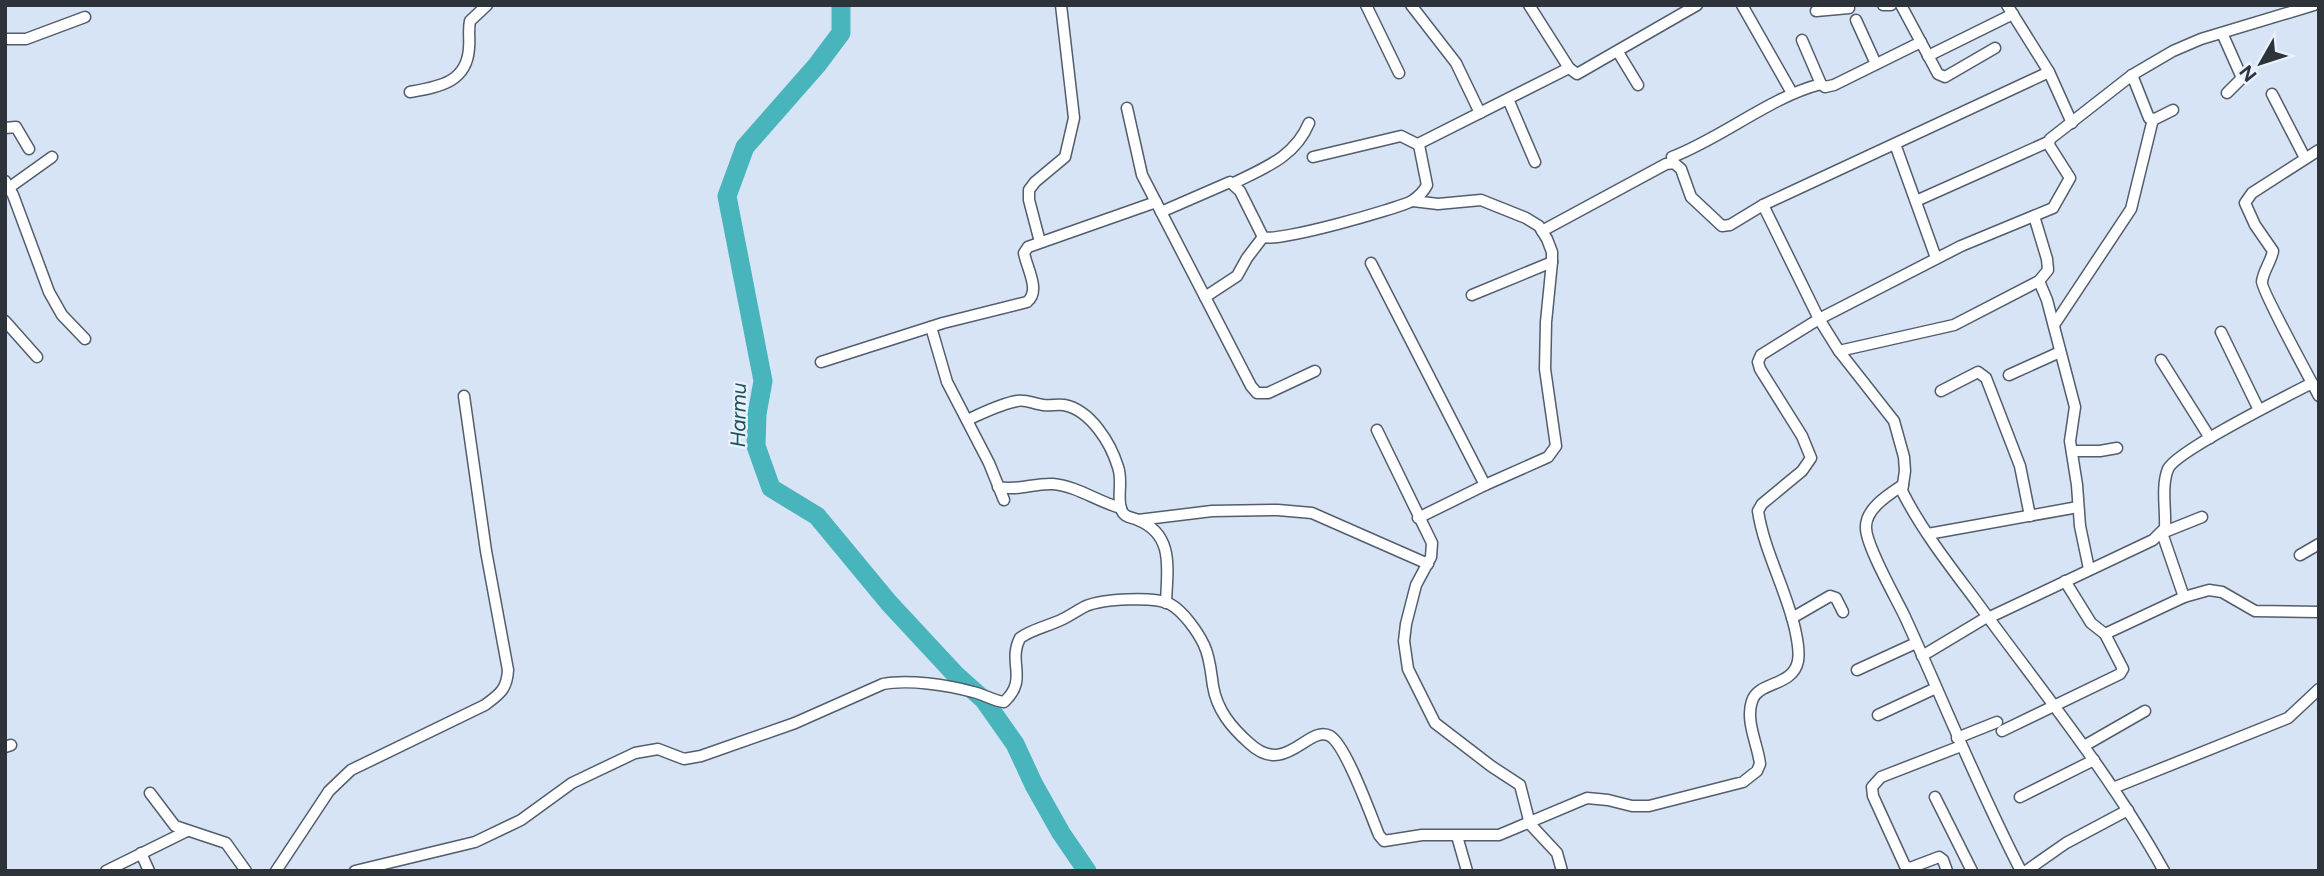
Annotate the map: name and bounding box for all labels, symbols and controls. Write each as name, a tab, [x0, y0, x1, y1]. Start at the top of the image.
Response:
north arrow	[2226, 28, 2296, 98]
text: N	[2235, 60, 2262, 86]
water label: Harmu	[725, 382, 751, 448]

